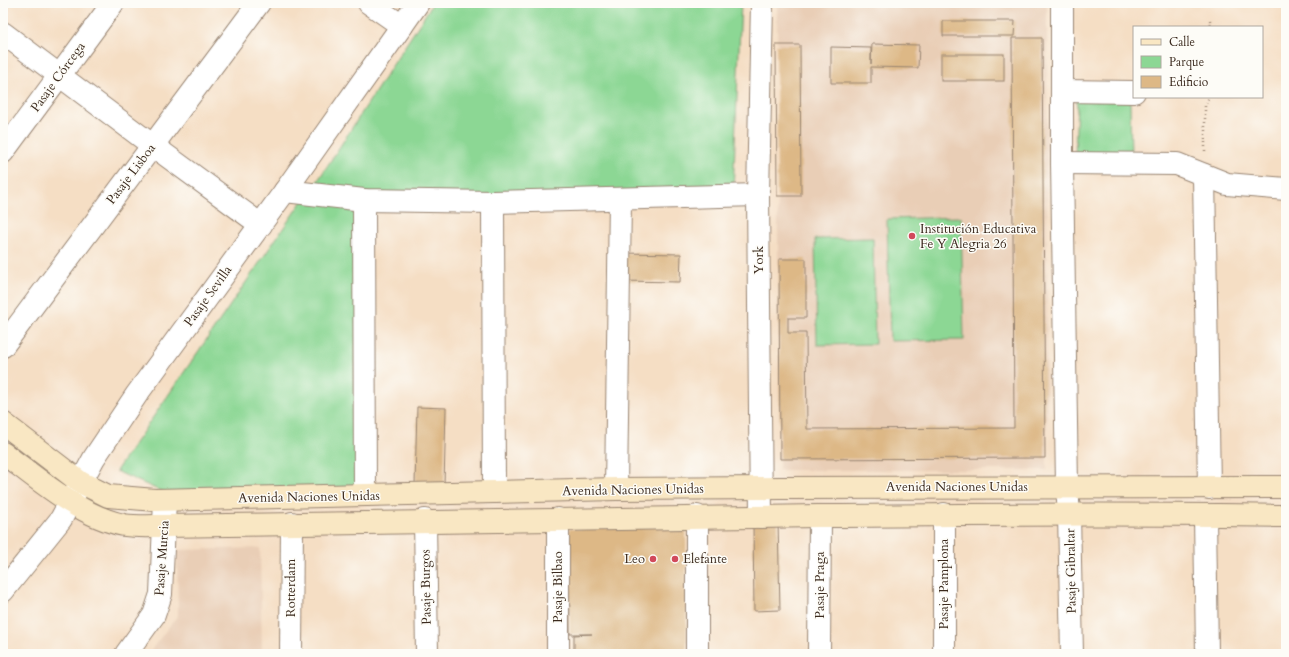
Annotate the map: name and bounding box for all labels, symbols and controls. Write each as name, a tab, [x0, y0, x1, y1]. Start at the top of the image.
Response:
legend	[1133, 26, 1263, 98]
text: Calle	[1169, 34, 1195, 50]
street label: Pasaje Córcega	[26, 38, 90, 116]
text: Parque	[1169, 54, 1204, 70]
text: Edificio	[1169, 74, 1209, 90]
street label: Pasaje Lisboa	[102, 140, 160, 208]
place label: Institución Educativa Fe Y Alegria 26	[920, 220, 1037, 253]
marker: Institución Educativa Fe Y Alegria 26	[907, 231, 917, 241]
street label: York	[750, 246, 768, 274]
street label: Pasaje Sevilla	[180, 262, 236, 330]
street label: Avenida Naciones Unidas	[886, 478, 1028, 496]
street label: Avenida Naciones Unidas	[562, 480, 704, 500]
street label: Avenida Naciones Unidas	[238, 487, 380, 507]
street label: Pasaje Murcia	[150, 519, 174, 596]
street label: Pasaje Gibraltar	[1061, 528, 1081, 614]
street label: Pasaje Pamplona	[935, 538, 953, 629]
street label: Pasaje Burgos	[416, 549, 436, 625]
place label: Leo	[624, 550, 645, 568]
place label: Elefante	[683, 550, 727, 568]
street label: Pasaje Bilbao	[549, 551, 567, 623]
street label: Pasaje Praga	[811, 551, 829, 619]
marker: Leo	[648, 554, 658, 564]
marker: Elefante	[670, 554, 680, 564]
street label: Rotterdam	[282, 559, 300, 617]

